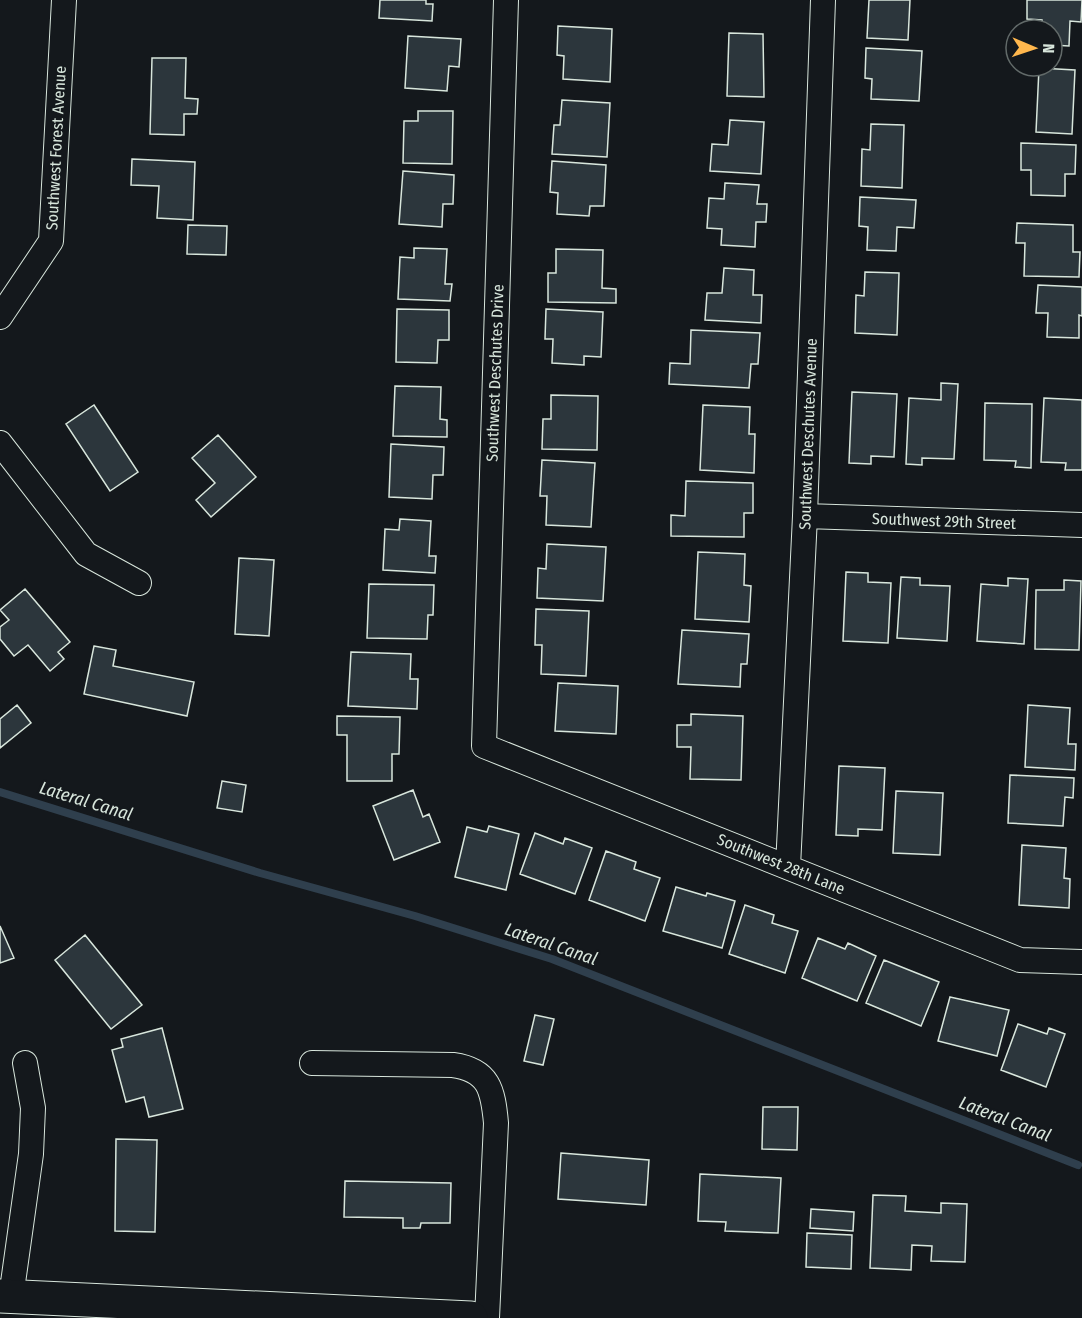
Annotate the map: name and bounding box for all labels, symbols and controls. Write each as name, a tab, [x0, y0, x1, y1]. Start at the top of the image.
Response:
north arrow	[1004, 18, 1064, 78]
text: N	[1039, 43, 1058, 54]
street label: Southwest Forest Avenue	[42, 65, 70, 231]
street label: Southwest Deschutes Drive	[482, 284, 508, 462]
street label: Southwest Deschutes Avenue	[795, 338, 821, 530]
street label: Southwest 29th Street	[872, 509, 1017, 533]
water label: Lateral Canal	[37, 776, 136, 826]
street label: Southwest 28th Lane	[714, 830, 848, 898]
water label: Lateral Canal	[502, 918, 600, 970]
water label: Lateral Canal	[956, 1091, 1054, 1147]

